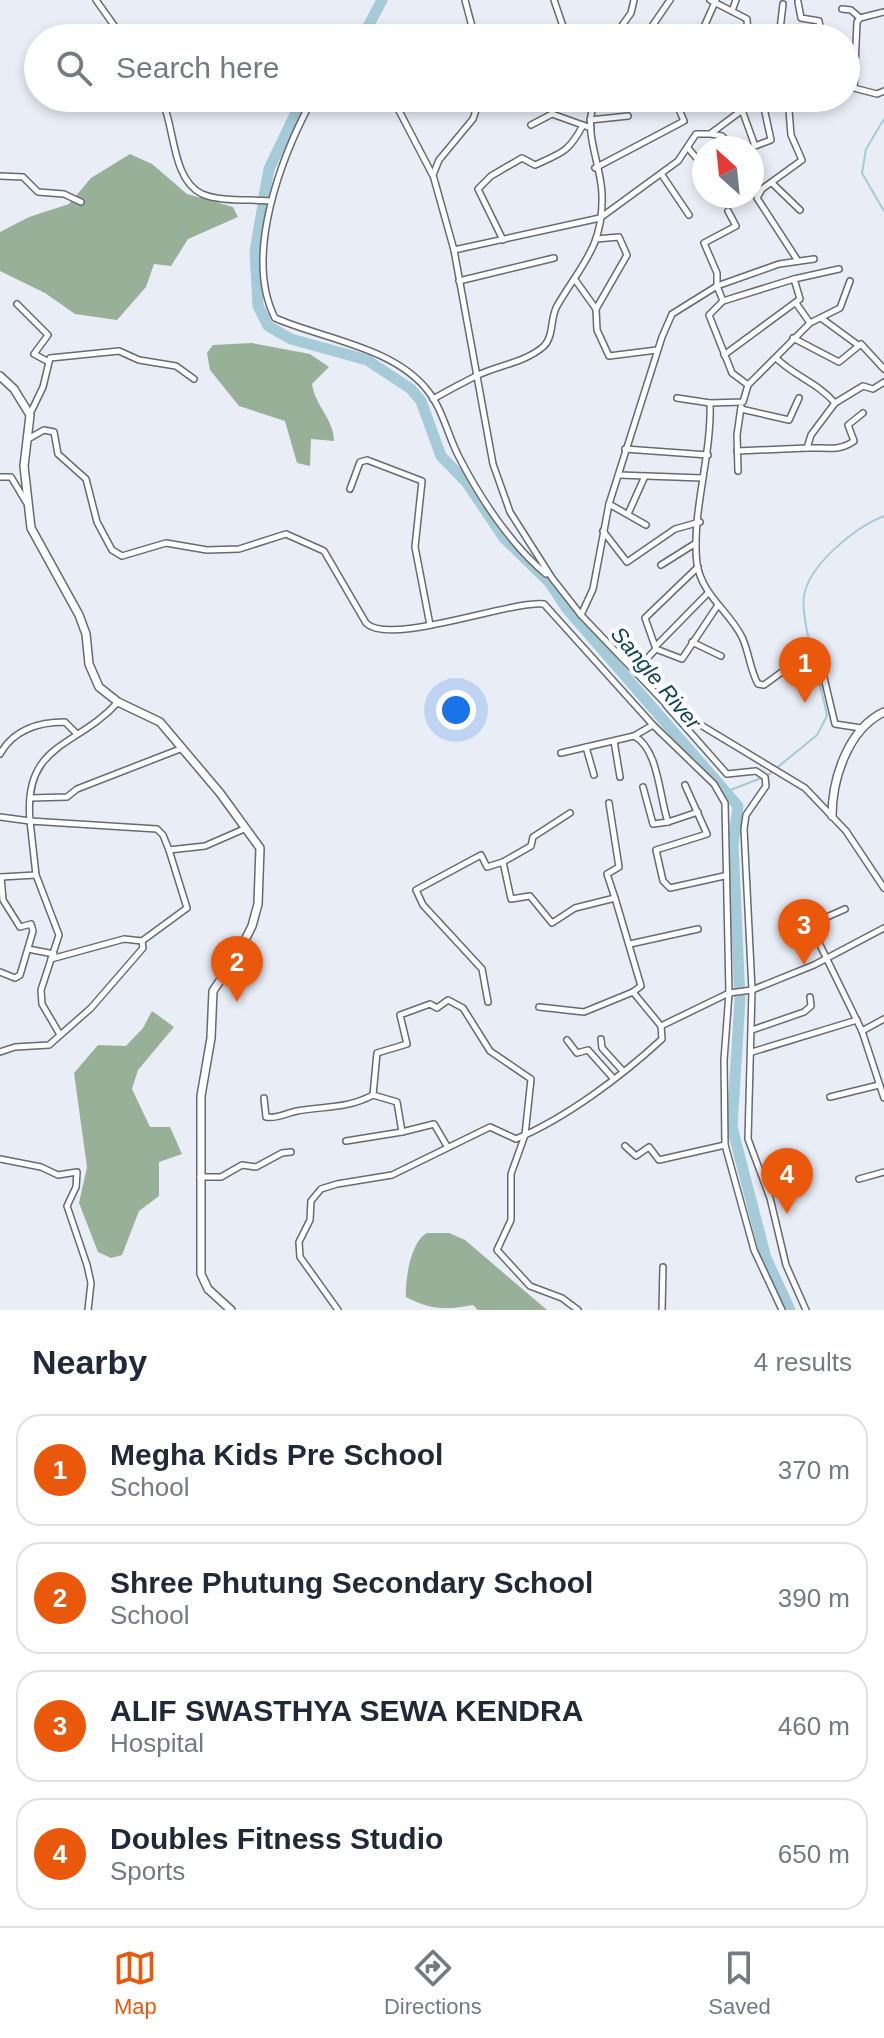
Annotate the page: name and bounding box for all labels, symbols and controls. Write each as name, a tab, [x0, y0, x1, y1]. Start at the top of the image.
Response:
search box	[24, 24, 860, 112]
icon: search	[52, 46, 96, 90]
text: Search here	[116, 51, 279, 84]
north arrow	[692, 136, 764, 208]
water label: Sangle River	[606, 622, 707, 736]
pin: 1	[779, 637, 831, 703]
your location	[436, 690, 476, 730]
pin: 3	[778, 899, 830, 965]
pin: 2	[211, 936, 263, 1002]
pin: 4	[761, 1148, 813, 1214]
text: Nearby	[32, 1343, 147, 1381]
text: 4 results	[754, 1347, 852, 1377]
text: Megha Kids Pre School	[110, 1438, 443, 1471]
text: 1	[53, 1455, 67, 1485]
text: 370 m	[778, 1455, 850, 1485]
text: School	[110, 1472, 190, 1502]
text: Shree Phutung Secondary School	[110, 1566, 593, 1599]
text: 2	[53, 1583, 67, 1613]
text: 390 m	[778, 1583, 850, 1613]
text: School	[110, 1600, 190, 1630]
text: ALIF SWASTHYA SEWA KENDRA	[110, 1694, 583, 1727]
text: 3	[53, 1711, 67, 1741]
text: 460 m	[778, 1711, 850, 1741]
text: Hospital	[110, 1728, 204, 1758]
text: Doubles Fitness Studio	[110, 1822, 443, 1855]
text: 4	[53, 1839, 67, 1869]
text: 650 m	[778, 1839, 850, 1869]
text: Sports	[110, 1856, 185, 1886]
tab: Map	[113, 1946, 157, 2020]
tab: Directions	[384, 1946, 482, 2020]
tab: Saved	[708, 1946, 771, 2020]

